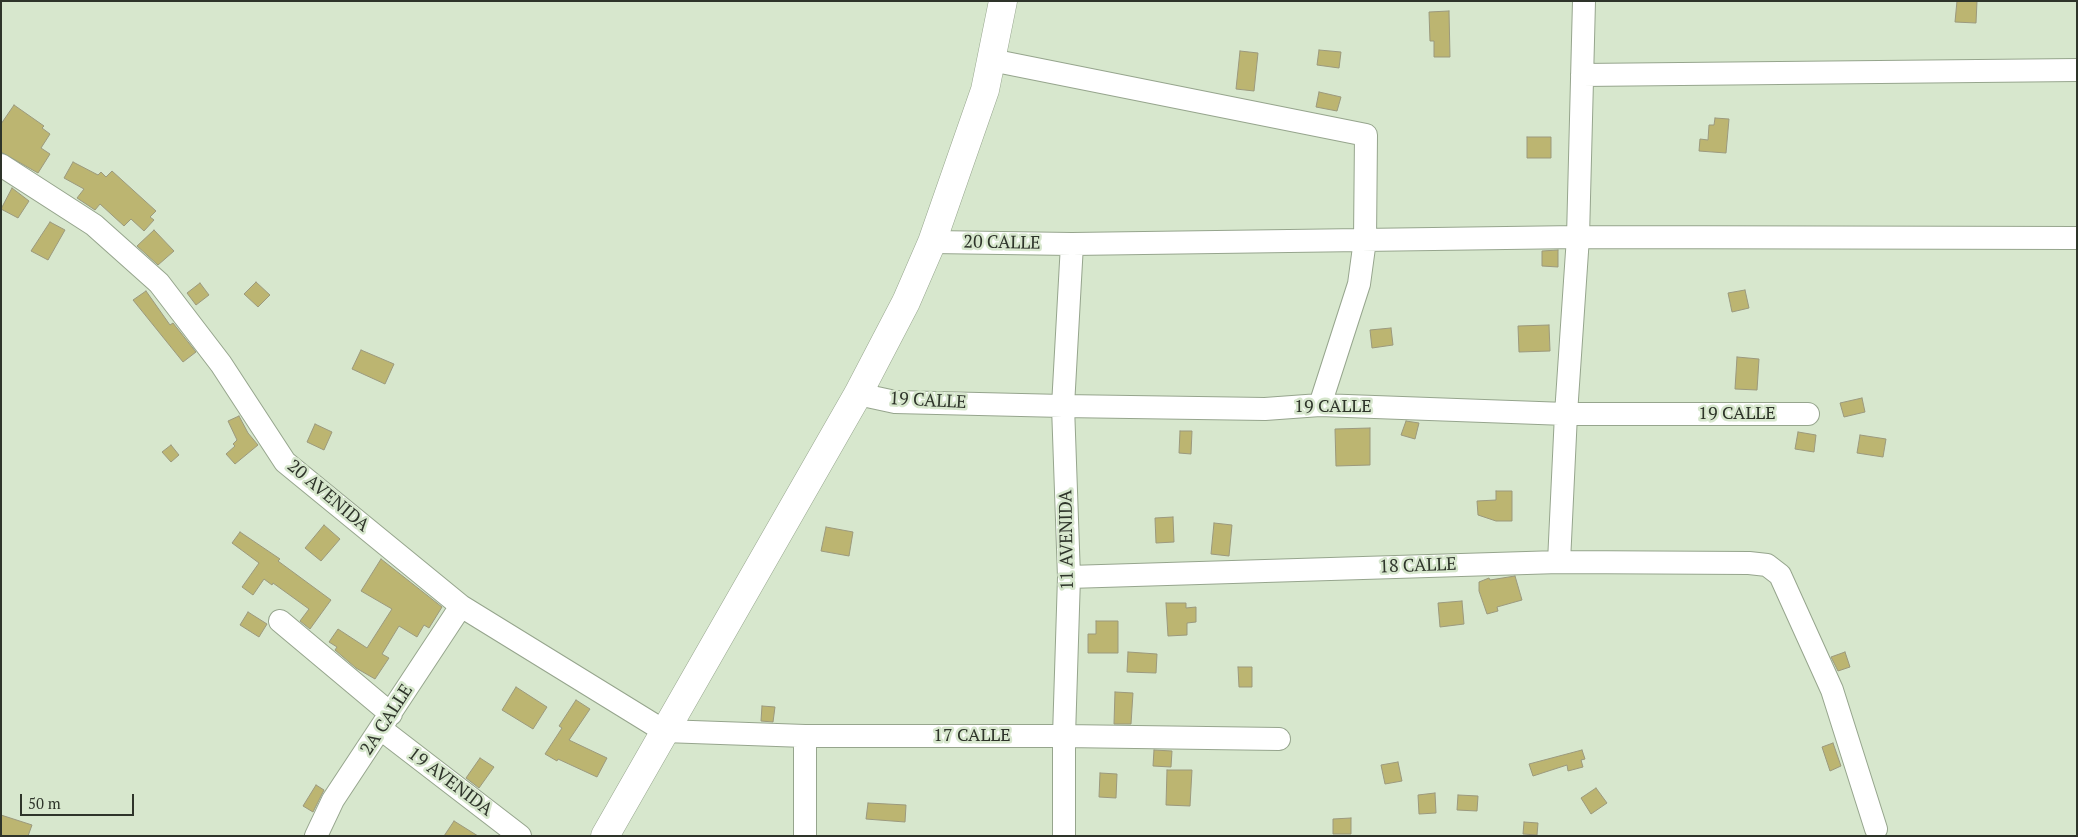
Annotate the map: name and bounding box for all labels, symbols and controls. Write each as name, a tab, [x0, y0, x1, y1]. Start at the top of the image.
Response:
street label: 20 CALLE	[963, 232, 1041, 254]
street label: 19 CALLE	[889, 388, 967, 414]
street label: 19 CALLE	[1294, 396, 1372, 418]
street label: 19 CALLE	[1698, 403, 1776, 425]
street label: 20 AVENIDA	[283, 455, 373, 537]
street label: 11 AVENIDA	[1055, 490, 1079, 590]
street label: 18 CALLE	[1379, 554, 1457, 578]
street label: 2A CALLE	[356, 681, 418, 759]
street label: 17 CALLE	[933, 725, 1011, 747]
street label: 19 AVENIDA	[403, 743, 497, 821]
scale bar	[22, 784, 136, 816]
text: 50 m	[28, 793, 61, 813]

